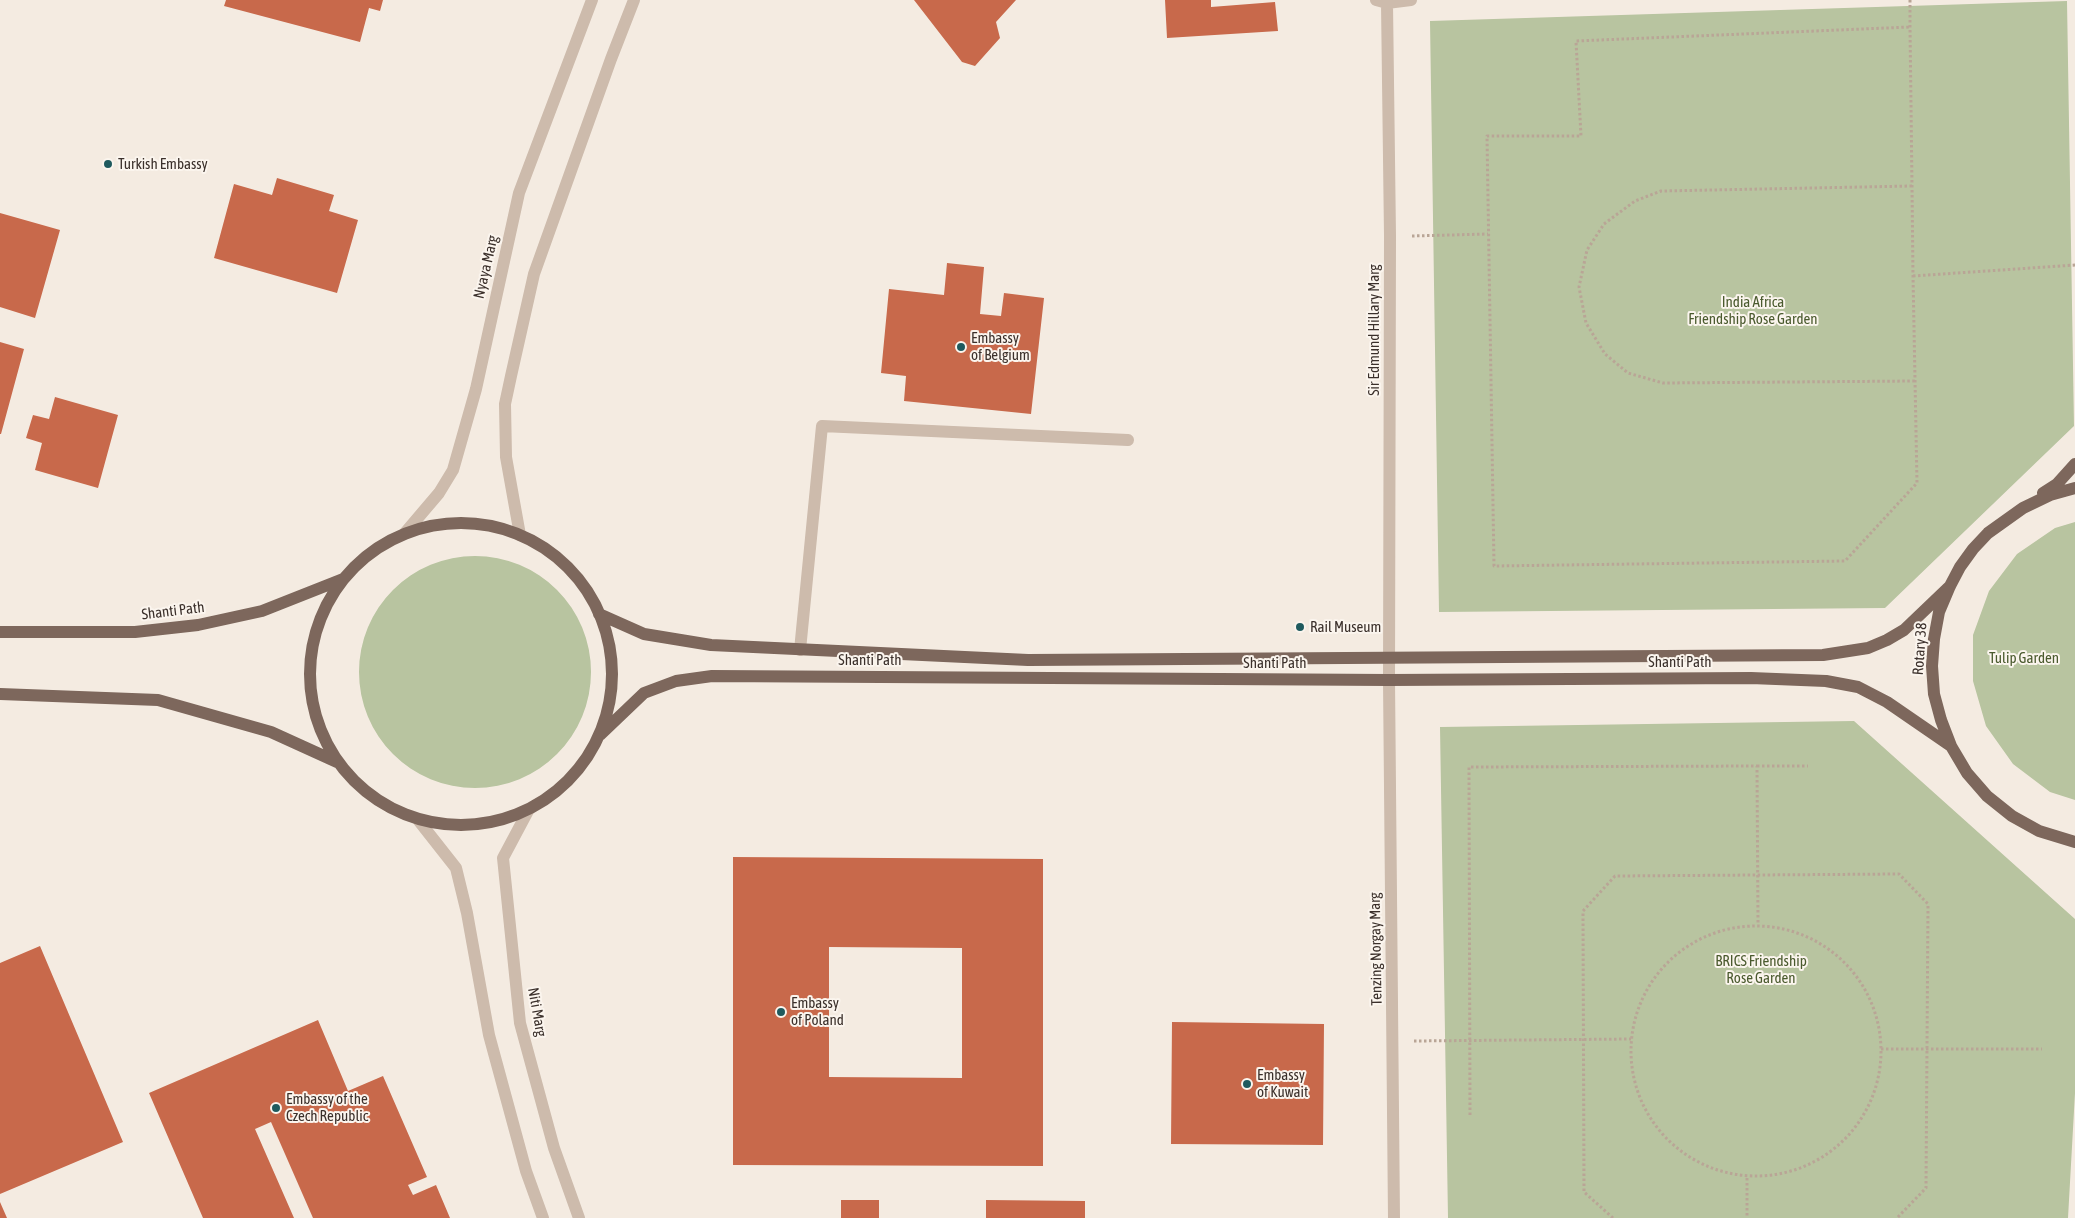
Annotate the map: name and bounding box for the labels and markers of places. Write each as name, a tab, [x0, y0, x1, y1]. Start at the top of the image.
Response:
place label: Turkish Embassy	[118, 155, 208, 173]
marker: Turkish Embassy	[102, 158, 114, 170]
place label: Embassy of Belgium	[971, 329, 1030, 364]
marker: Embassy of Belgium	[955, 341, 967, 353]
place label: Rail Museum	[1310, 618, 1381, 636]
marker: Rail Museum	[1294, 621, 1306, 633]
place label: Embassy of Poland	[791, 994, 844, 1029]
marker: Embassy of Poland	[775, 1006, 787, 1018]
place label: Embassy of Kuwait	[1257, 1066, 1308, 1101]
marker: Embassy of Kuwait	[1241, 1078, 1253, 1090]
place label: Embassy of the Czech Republic	[286, 1090, 368, 1125]
marker: Embassy of the Czech Republic	[270, 1102, 282, 1114]

